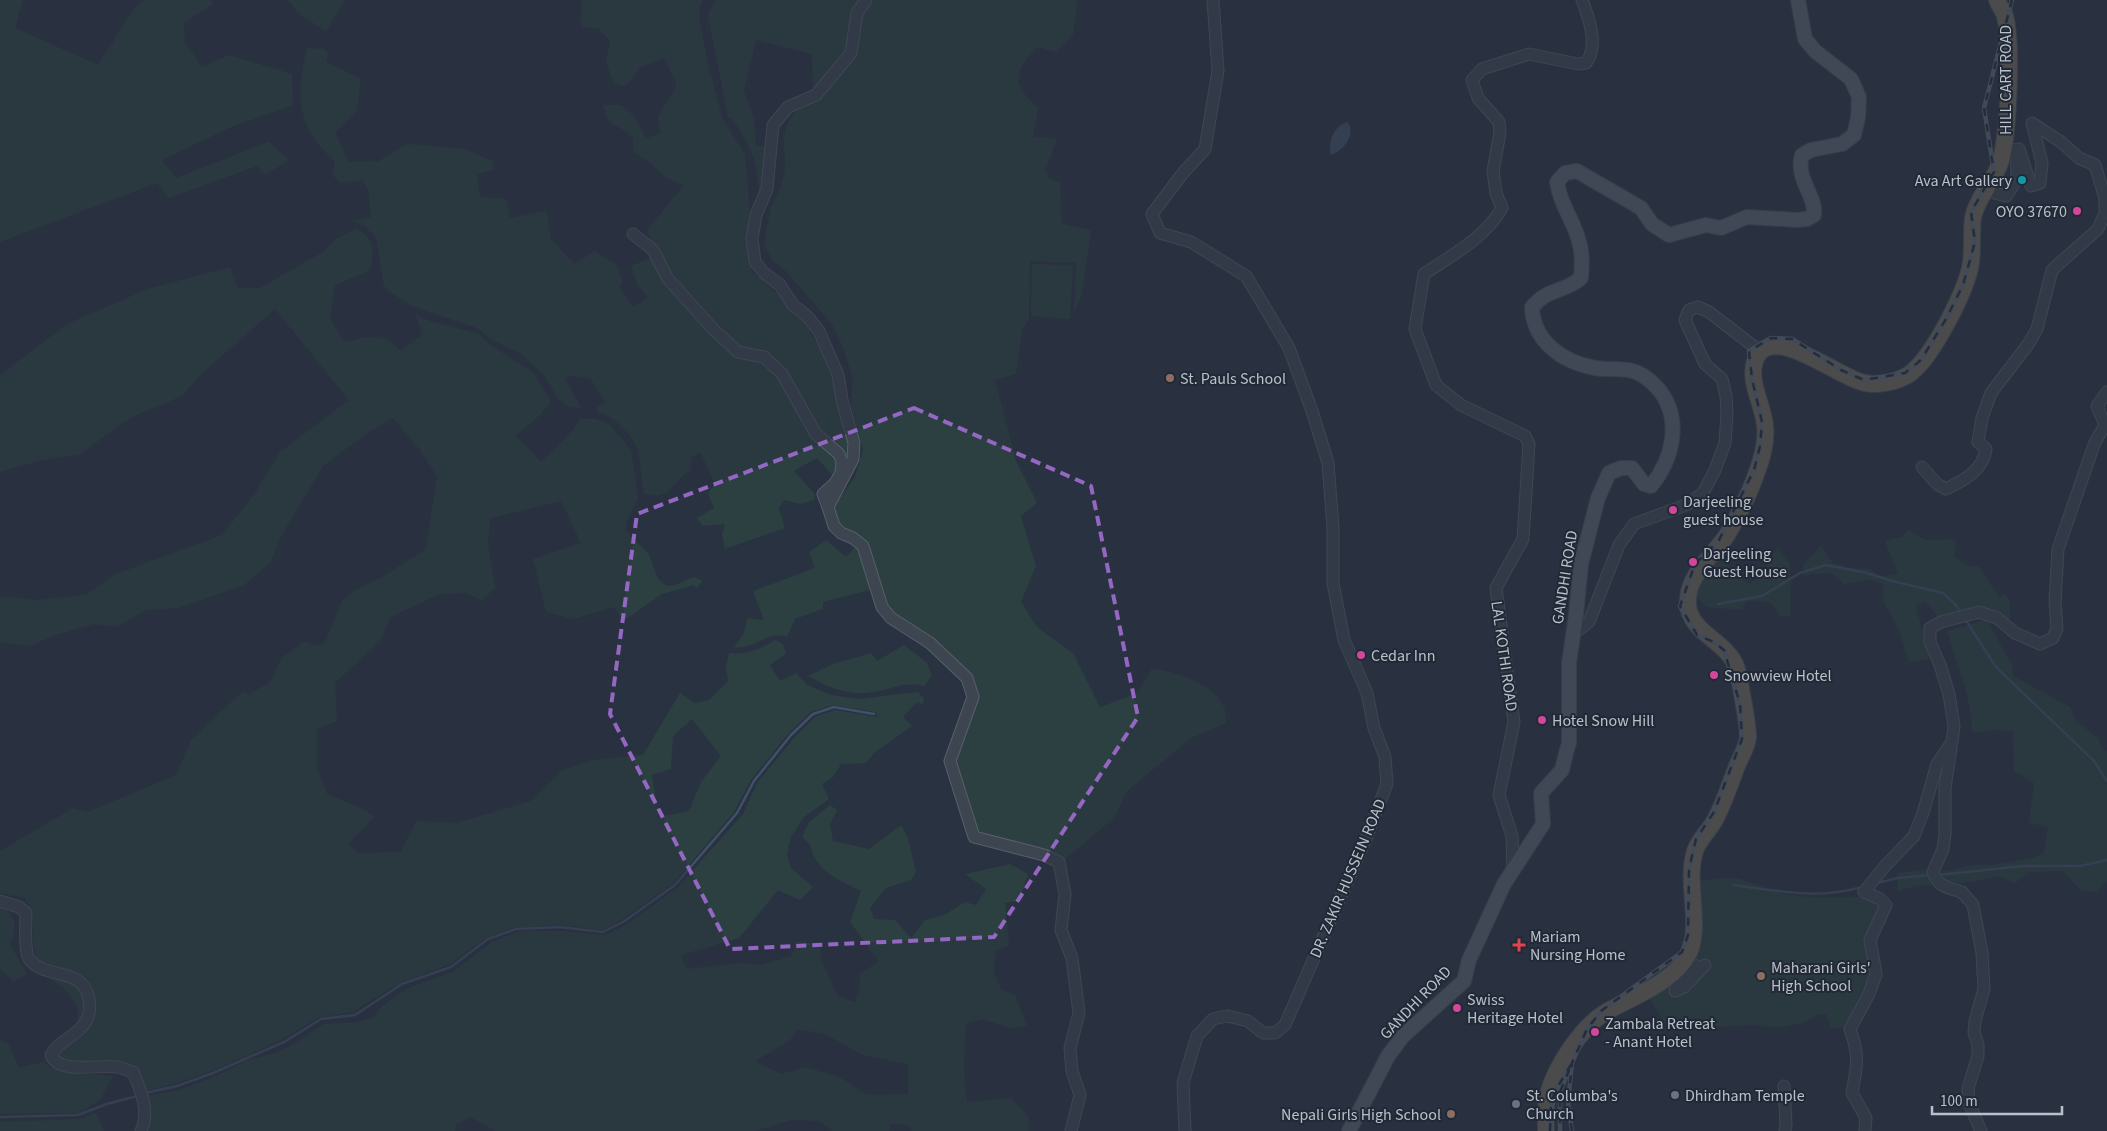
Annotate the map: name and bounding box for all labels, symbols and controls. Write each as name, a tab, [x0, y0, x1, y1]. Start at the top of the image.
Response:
street label: HILL CART ROAD	[1995, 25, 2017, 135]
place label: Ava Art Gallery	[1915, 170, 2013, 192]
marker: Ava Art Gallery	[2016, 174, 2028, 186]
place label: OYO 37670	[1996, 201, 2067, 223]
marker: OYO 37670	[2071, 205, 2083, 217]
place label: St. Pauls School	[1180, 368, 1286, 390]
marker: St. Pauls School	[1164, 372, 1176, 384]
place label: Darjeeling guest house	[1683, 491, 1763, 531]
marker: Darjeeling guest house	[1667, 504, 1679, 516]
street label: GANDHI ROAD	[1547, 529, 1583, 626]
place label: Darjeeling Guest House	[1703, 543, 1787, 583]
marker: Darjeeling Guest House	[1687, 556, 1699, 568]
street label: LAL KOTHI ROAD	[1485, 600, 1523, 713]
place label: Cedar Inn	[1371, 645, 1435, 667]
marker: Cedar Inn	[1355, 649, 1367, 661]
place label: Snowview Hotel	[1724, 665, 1832, 687]
marker: Snowview Hotel	[1708, 669, 1720, 681]
place label: Hotel Snow Hill	[1552, 710, 1654, 732]
marker: Hotel Snow Hill	[1536, 714, 1548, 726]
street label: DR. ZAKIR HUSSEIN ROAD	[1304, 795, 1391, 961]
place label: Mariam Nursing Home	[1530, 926, 1626, 966]
marker: Mariam Nursing Home	[1512, 938, 1526, 952]
place label: Maharani Girls' High School	[1771, 957, 1871, 997]
street label: GANDHI ROAD	[1375, 961, 1457, 1044]
marker: Maharani Girls' High School	[1755, 970, 1767, 982]
place label: Swiss Heritage Hotel	[1467, 989, 1563, 1029]
marker: Swiss Heritage Hotel	[1451, 1002, 1463, 1014]
place label: Zambala Retreat - Anant Hotel	[1605, 1013, 1716, 1053]
marker: Zambala Retreat - Anant Hotel	[1589, 1026, 1601, 1038]
scale bar	[1932, 1084, 2062, 1116]
place label: St. Columba's Church	[1526, 1085, 1618, 1125]
place label: Dhirdham Temple	[1685, 1085, 1805, 1107]
marker: Dhirdham Temple	[1669, 1089, 1681, 1101]
text: 100 m	[1940, 1091, 1978, 1112]
marker: St. Columba's Church	[1510, 1098, 1522, 1110]
place label: Nepali Girls High School	[1281, 1104, 1441, 1126]
marker: Nepali Girls High School	[1445, 1108, 1457, 1120]

